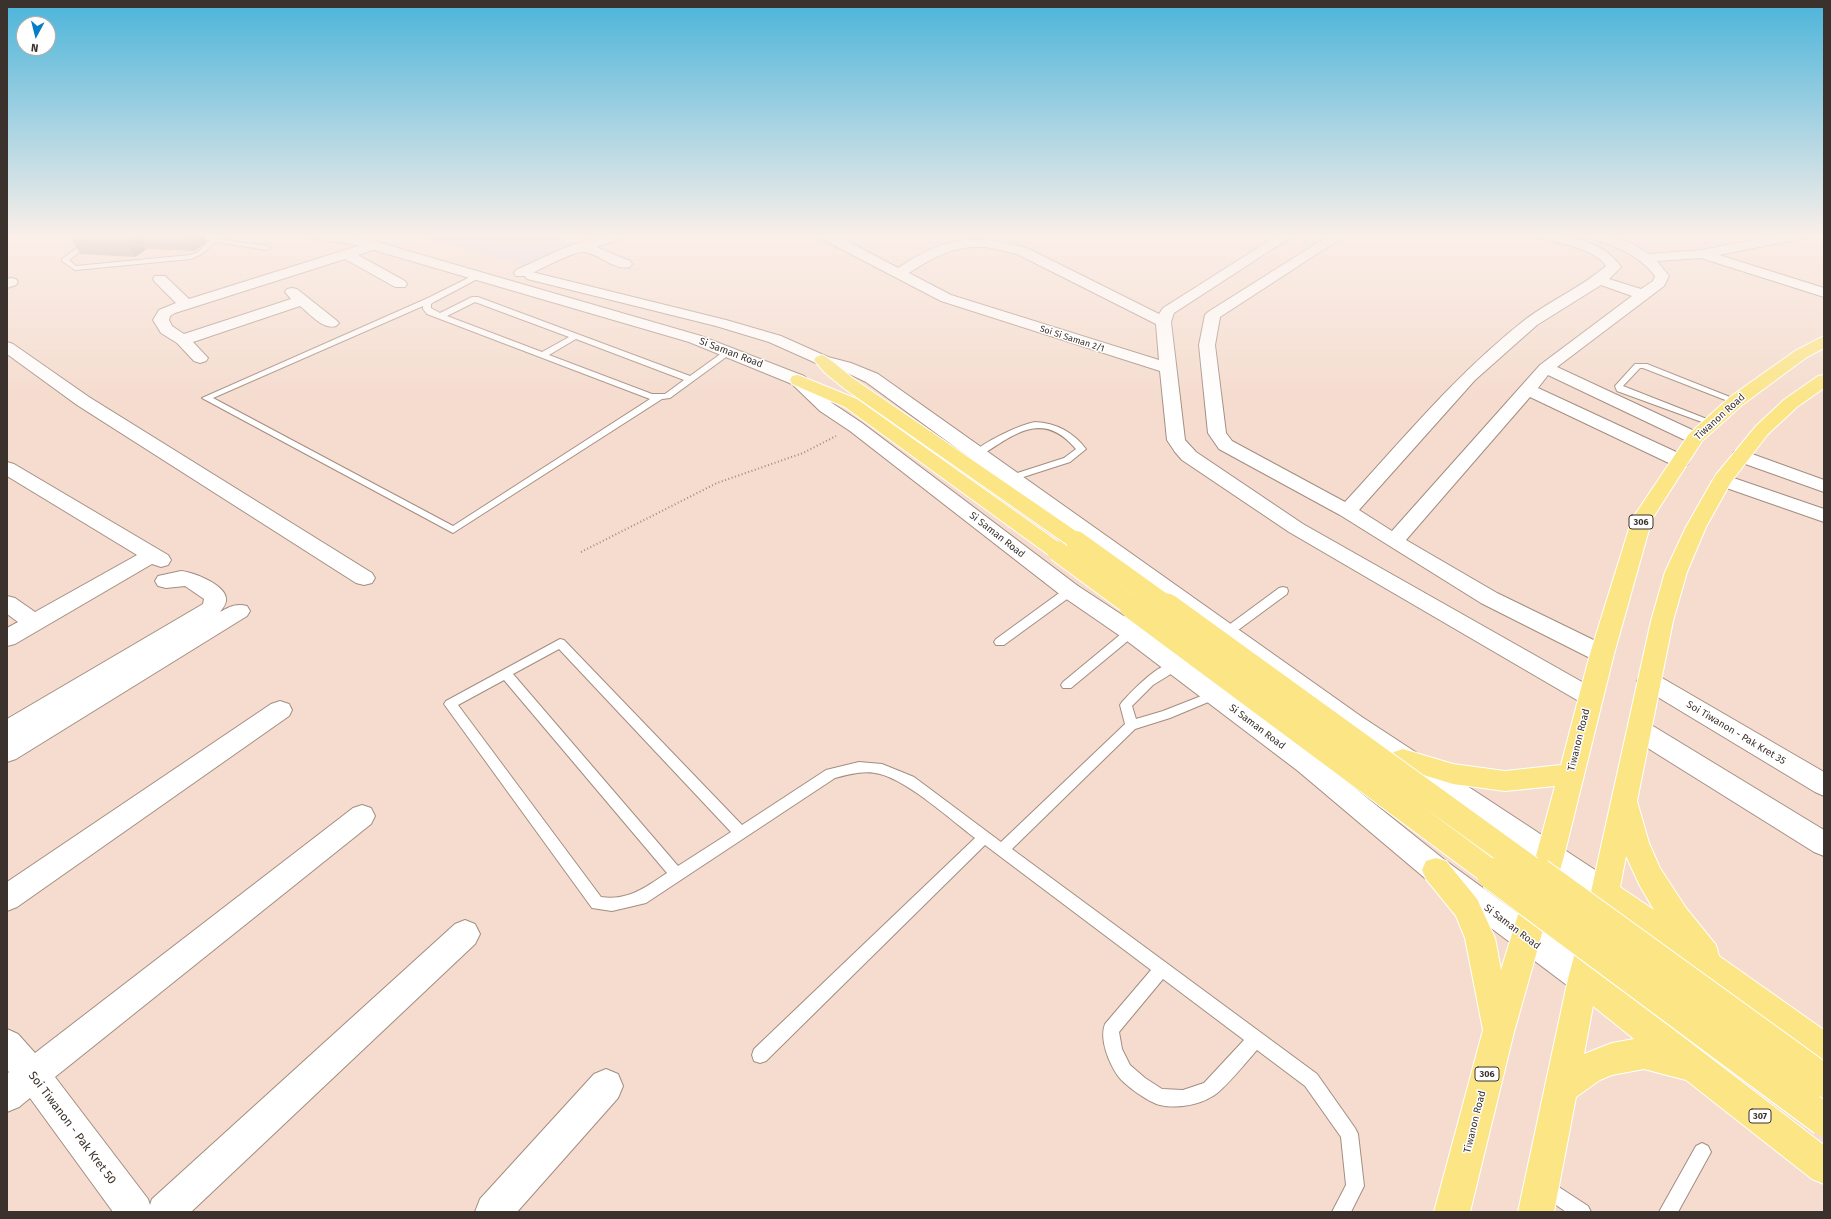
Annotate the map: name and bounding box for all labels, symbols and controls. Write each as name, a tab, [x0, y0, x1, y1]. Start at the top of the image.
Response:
north arrow	[16, 16, 56, 56]
text: N	[30, 41, 39, 54]
street label: Soi Si Saman 2/1	[1038, 323, 1106, 355]
street label: Si Saman Road	[697, 335, 765, 371]
street label: Tiwanon Road	[1692, 391, 1748, 443]
street label: Si Saman Road	[967, 510, 1027, 560]
road number: 306	[1629, 515, 1653, 529]
street label: Soi Tiwanon - Pak Kret 35	[1684, 699, 1788, 767]
street label: Si Saman Road	[1226, 702, 1288, 752]
street label: Tiwanon Road	[1565, 708, 1593, 772]
street label: Si Saman Road	[1481, 902, 1543, 952]
road number: 306	[1475, 1067, 1499, 1081]
street label: Soi Tiwanon - Pak Kret 50	[25, 1069, 119, 1187]
street label: Tiwanon Road	[1461, 1090, 1489, 1154]
road number: 307	[1749, 1109, 1771, 1123]

